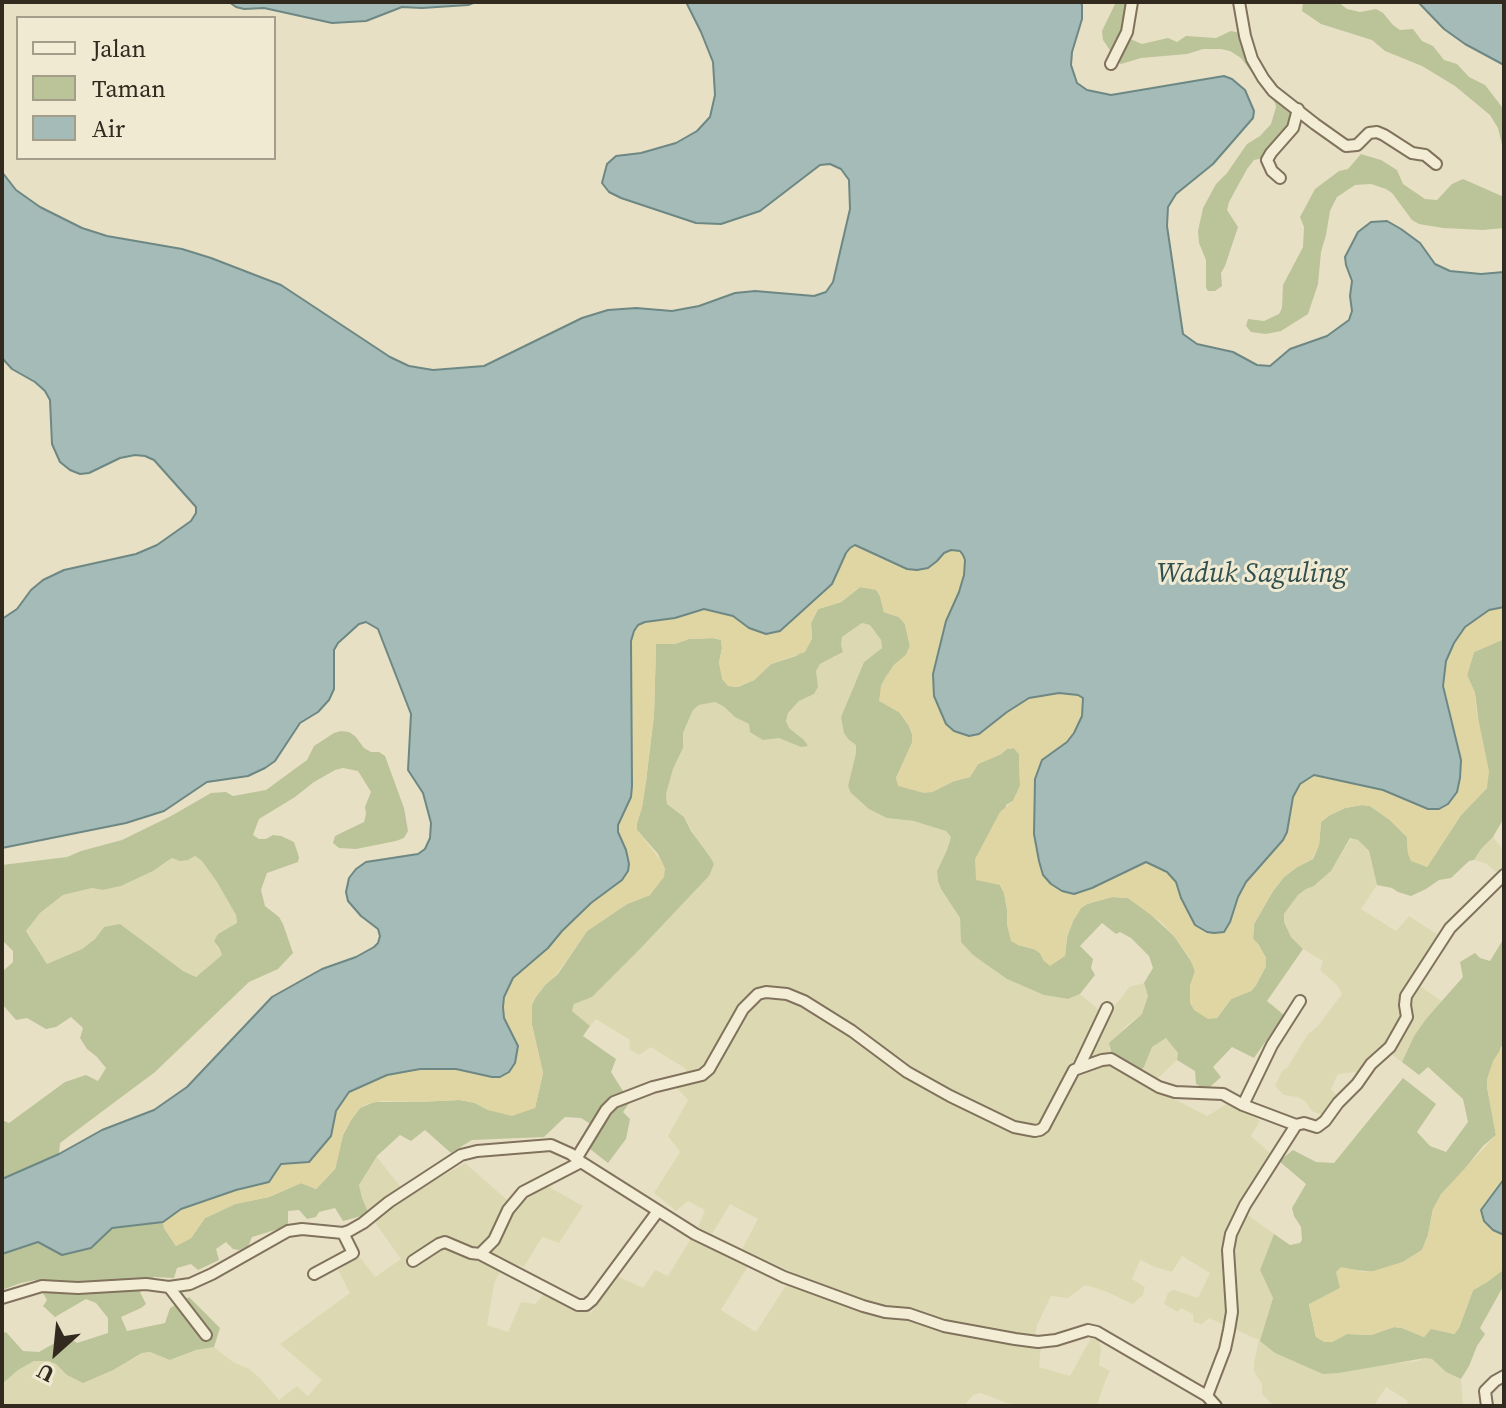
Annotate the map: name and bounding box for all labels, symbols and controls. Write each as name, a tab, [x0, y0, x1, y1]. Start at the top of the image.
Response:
legend	[16, 16, 276, 160]
text: Jalan	[92, 32, 146, 65]
text: Taman	[92, 72, 166, 105]
text: Air	[92, 112, 125, 145]
water label: Waduk Saguling	[1157, 558, 1347, 592]
north arrow	[16, 1312, 96, 1392]
text: U	[31, 1356, 59, 1390]

